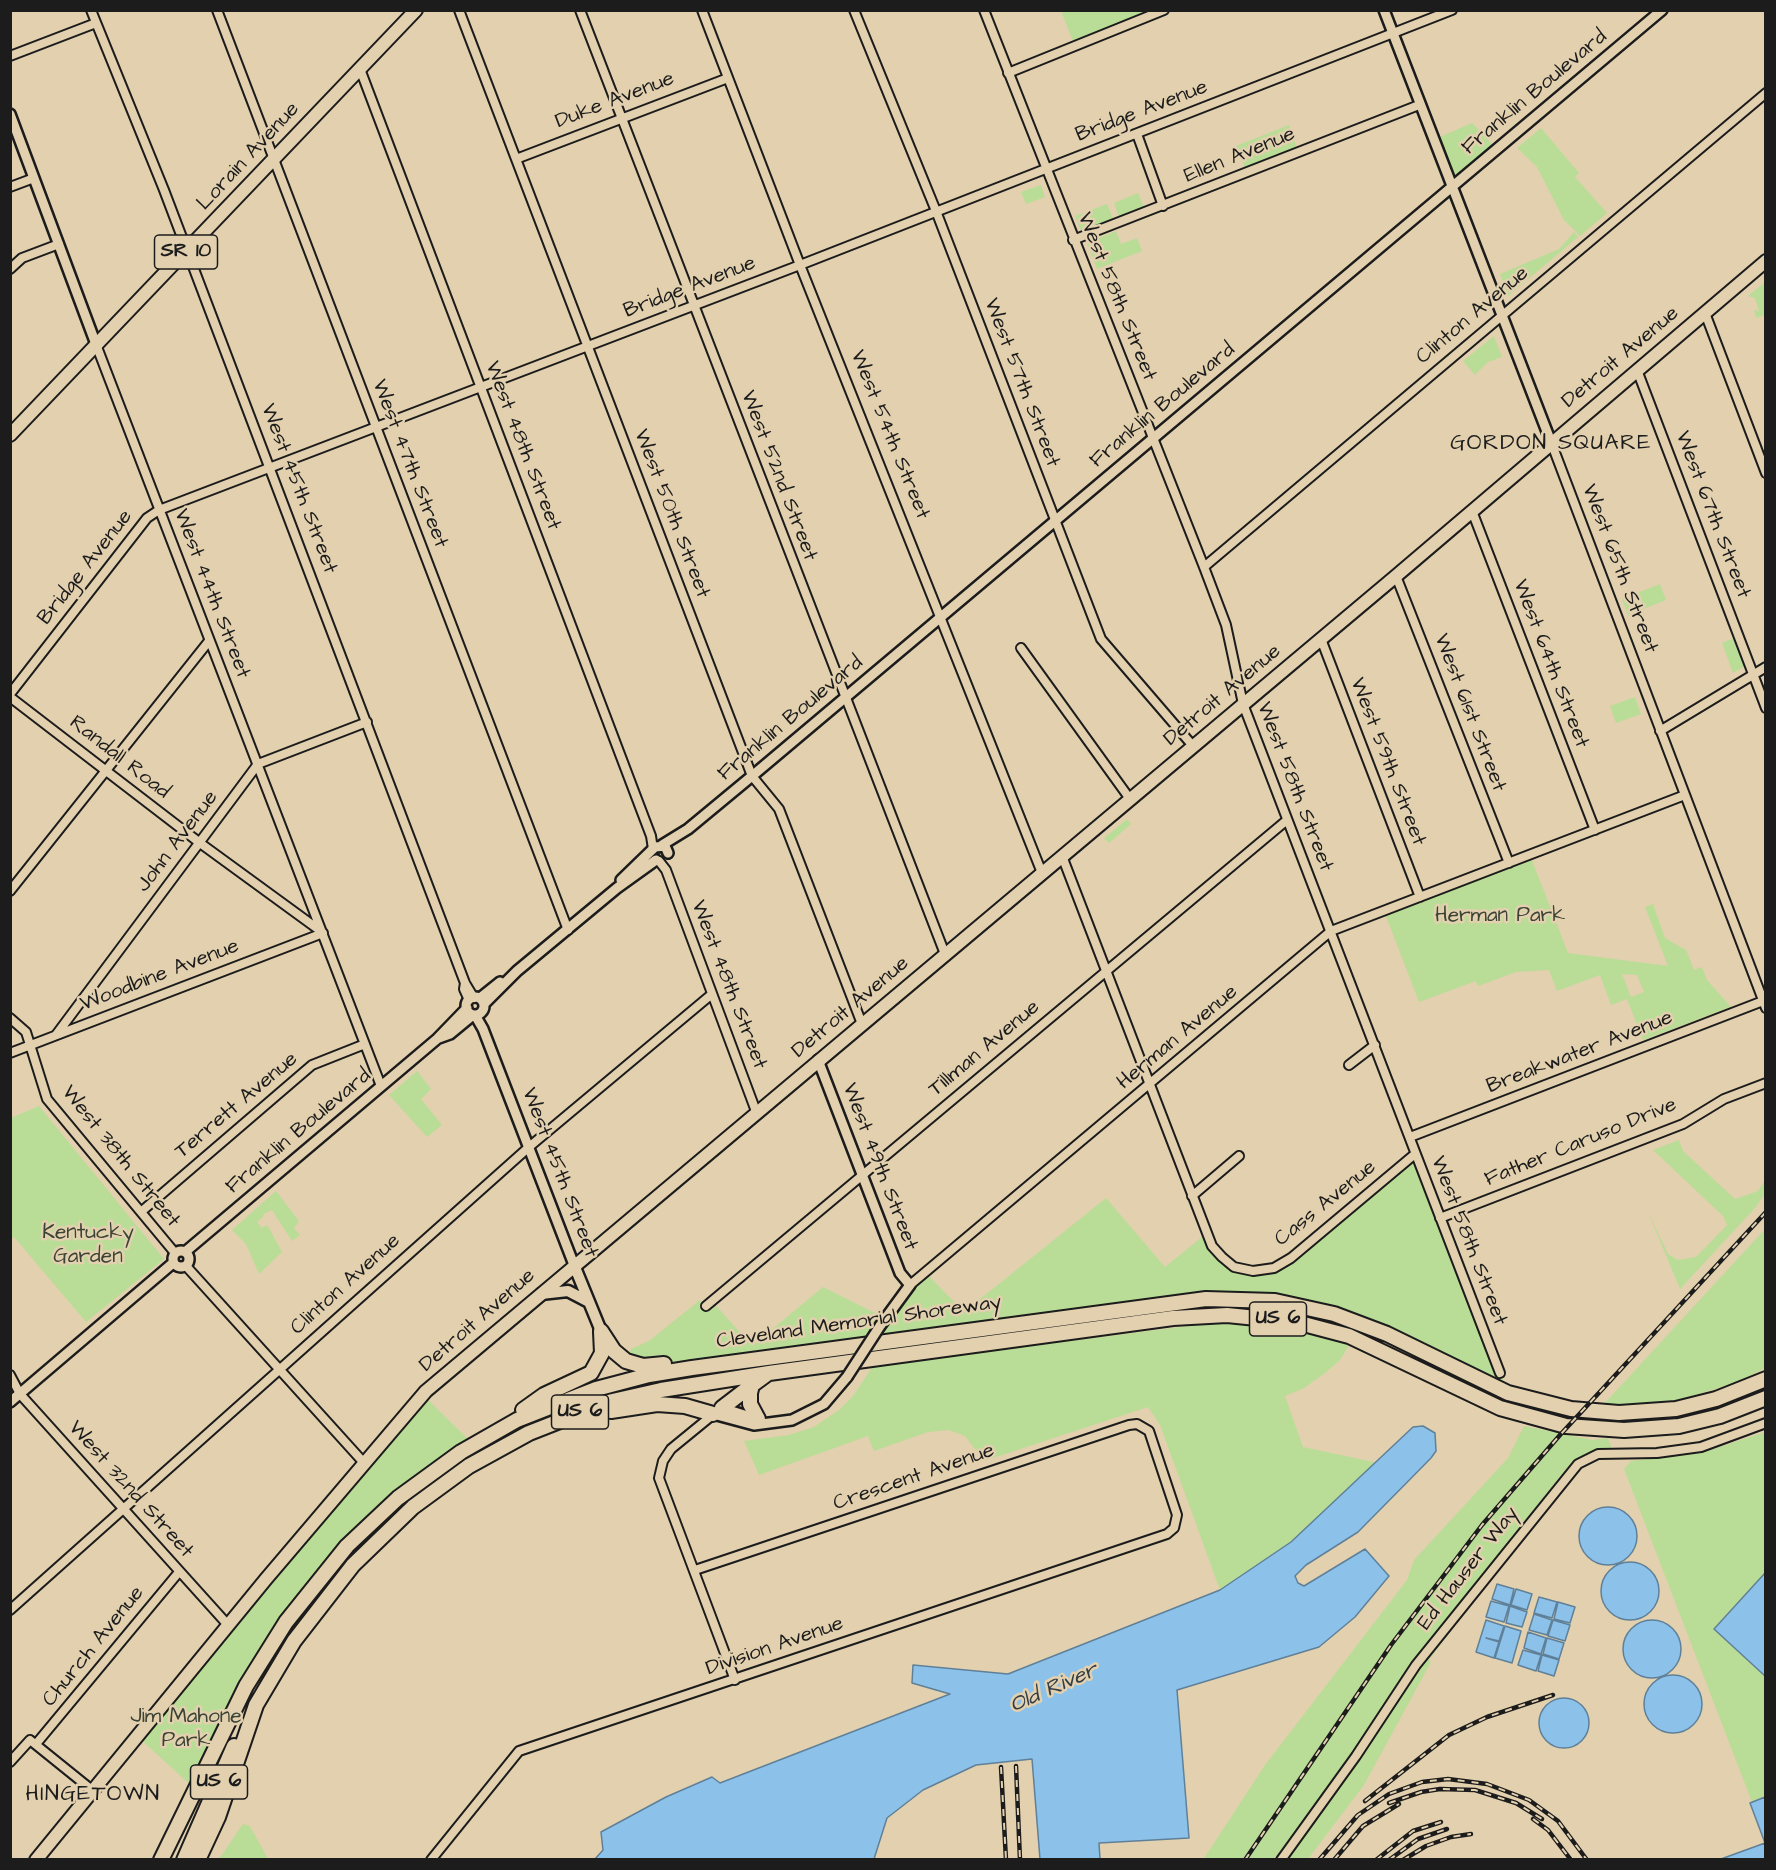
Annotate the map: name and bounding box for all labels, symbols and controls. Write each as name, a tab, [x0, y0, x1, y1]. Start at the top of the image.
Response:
street label: Franklin Boulevard	[1457, 25, 1613, 161]
street label: Duke Avenue	[552, 67, 678, 135]
street label: Bridge Avenue	[1072, 75, 1212, 149]
street label: Lorain Avenue	[192, 98, 306, 216]
street label: Ellen Avenue	[1181, 122, 1299, 190]
street label: West 58th Street	[1071, 209, 1161, 385]
road number: SR 10	[154, 235, 218, 269]
street label: Bridge Avenue	[620, 251, 760, 325]
street label: Clinton Avenue	[1412, 262, 1534, 370]
street label: West 57th Street	[977, 295, 1065, 471]
street label: Detroit Avenue	[1557, 302, 1685, 414]
street label: Franklin Boulevard	[1085, 338, 1241, 474]
street label: West 54th Street	[844, 347, 934, 523]
street label: West 48th Street	[478, 358, 566, 534]
street label: West 47th Street	[365, 376, 453, 552]
street label: West 52nd Street	[734, 388, 822, 564]
street label: West 45th Street	[254, 401, 342, 577]
street label: West 50th Street	[627, 426, 715, 602]
street label: West 67th Street	[1669, 428, 1755, 602]
district label: GORDON SQUARE	[1450, 431, 1652, 457]
street label: West 65th Street	[1575, 481, 1663, 657]
street label: Bridge Avenue	[33, 505, 139, 631]
street label: West 44th Street	[167, 506, 255, 682]
street label: West 64th Street	[1506, 576, 1594, 752]
street label: West 61st Street	[1427, 631, 1511, 795]
street label: Detroit Avenue	[1159, 640, 1287, 752]
street label: Franklin Boulevard	[713, 651, 869, 787]
street label: West 59th Street	[1343, 675, 1431, 849]
street label: West 58th Street	[1250, 699, 1338, 875]
street label: Randall Road	[64, 711, 174, 805]
street label: John Avenue	[132, 786, 224, 898]
street label: West 48th Street	[684, 897, 772, 1073]
park label: Herman Park	[1435, 904, 1565, 930]
street label: Woodbine Avenue	[77, 934, 243, 1018]
street label: Detroit Avenue	[787, 952, 915, 1064]
street label: Herman Avenue	[1113, 980, 1243, 1096]
street label: Tillman Avenue	[924, 995, 1046, 1103]
street label: Breakwater Avenue	[1483, 1006, 1677, 1100]
street label: Terrett Avenue	[170, 1047, 304, 1165]
street label: Franklin Boulevard	[221, 1064, 377, 1200]
street label: West 49th Street	[836, 1080, 922, 1254]
street label: West 38th Street	[55, 1081, 185, 1233]
street label: West 45th Street	[515, 1085, 603, 1261]
street label: Father Caruso Drive	[1481, 1093, 1681, 1193]
street label: West 58th Street	[1424, 1153, 1512, 1329]
street label: Cass Avenue	[1270, 1155, 1382, 1253]
park label: Kentucky Garden	[42, 1221, 134, 1271]
street label: Clinton Avenue	[286, 1229, 406, 1341]
street label: Detroit Avenue	[415, 1264, 541, 1378]
street label: Cleveland Memorial Shoreway	[715, 1291, 1003, 1355]
road number: US 6	[1250, 1302, 1306, 1336]
road number: US 6	[552, 1395, 608, 1429]
street label: West 32nd Street	[62, 1416, 198, 1564]
street label: Crescent Avenue	[830, 1439, 998, 1517]
street label: Ed Hauser Way	[1413, 1502, 1525, 1636]
street label: Church Avenue	[38, 1582, 150, 1712]
street label: Division Avenue	[703, 1612, 847, 1682]
water label: Old River	[1006, 1658, 1102, 1720]
park label: Jim Mahone Park	[130, 1705, 242, 1755]
road number: US 6	[190, 1765, 248, 1799]
district label: HINGETOWN	[25, 1782, 161, 1808]

